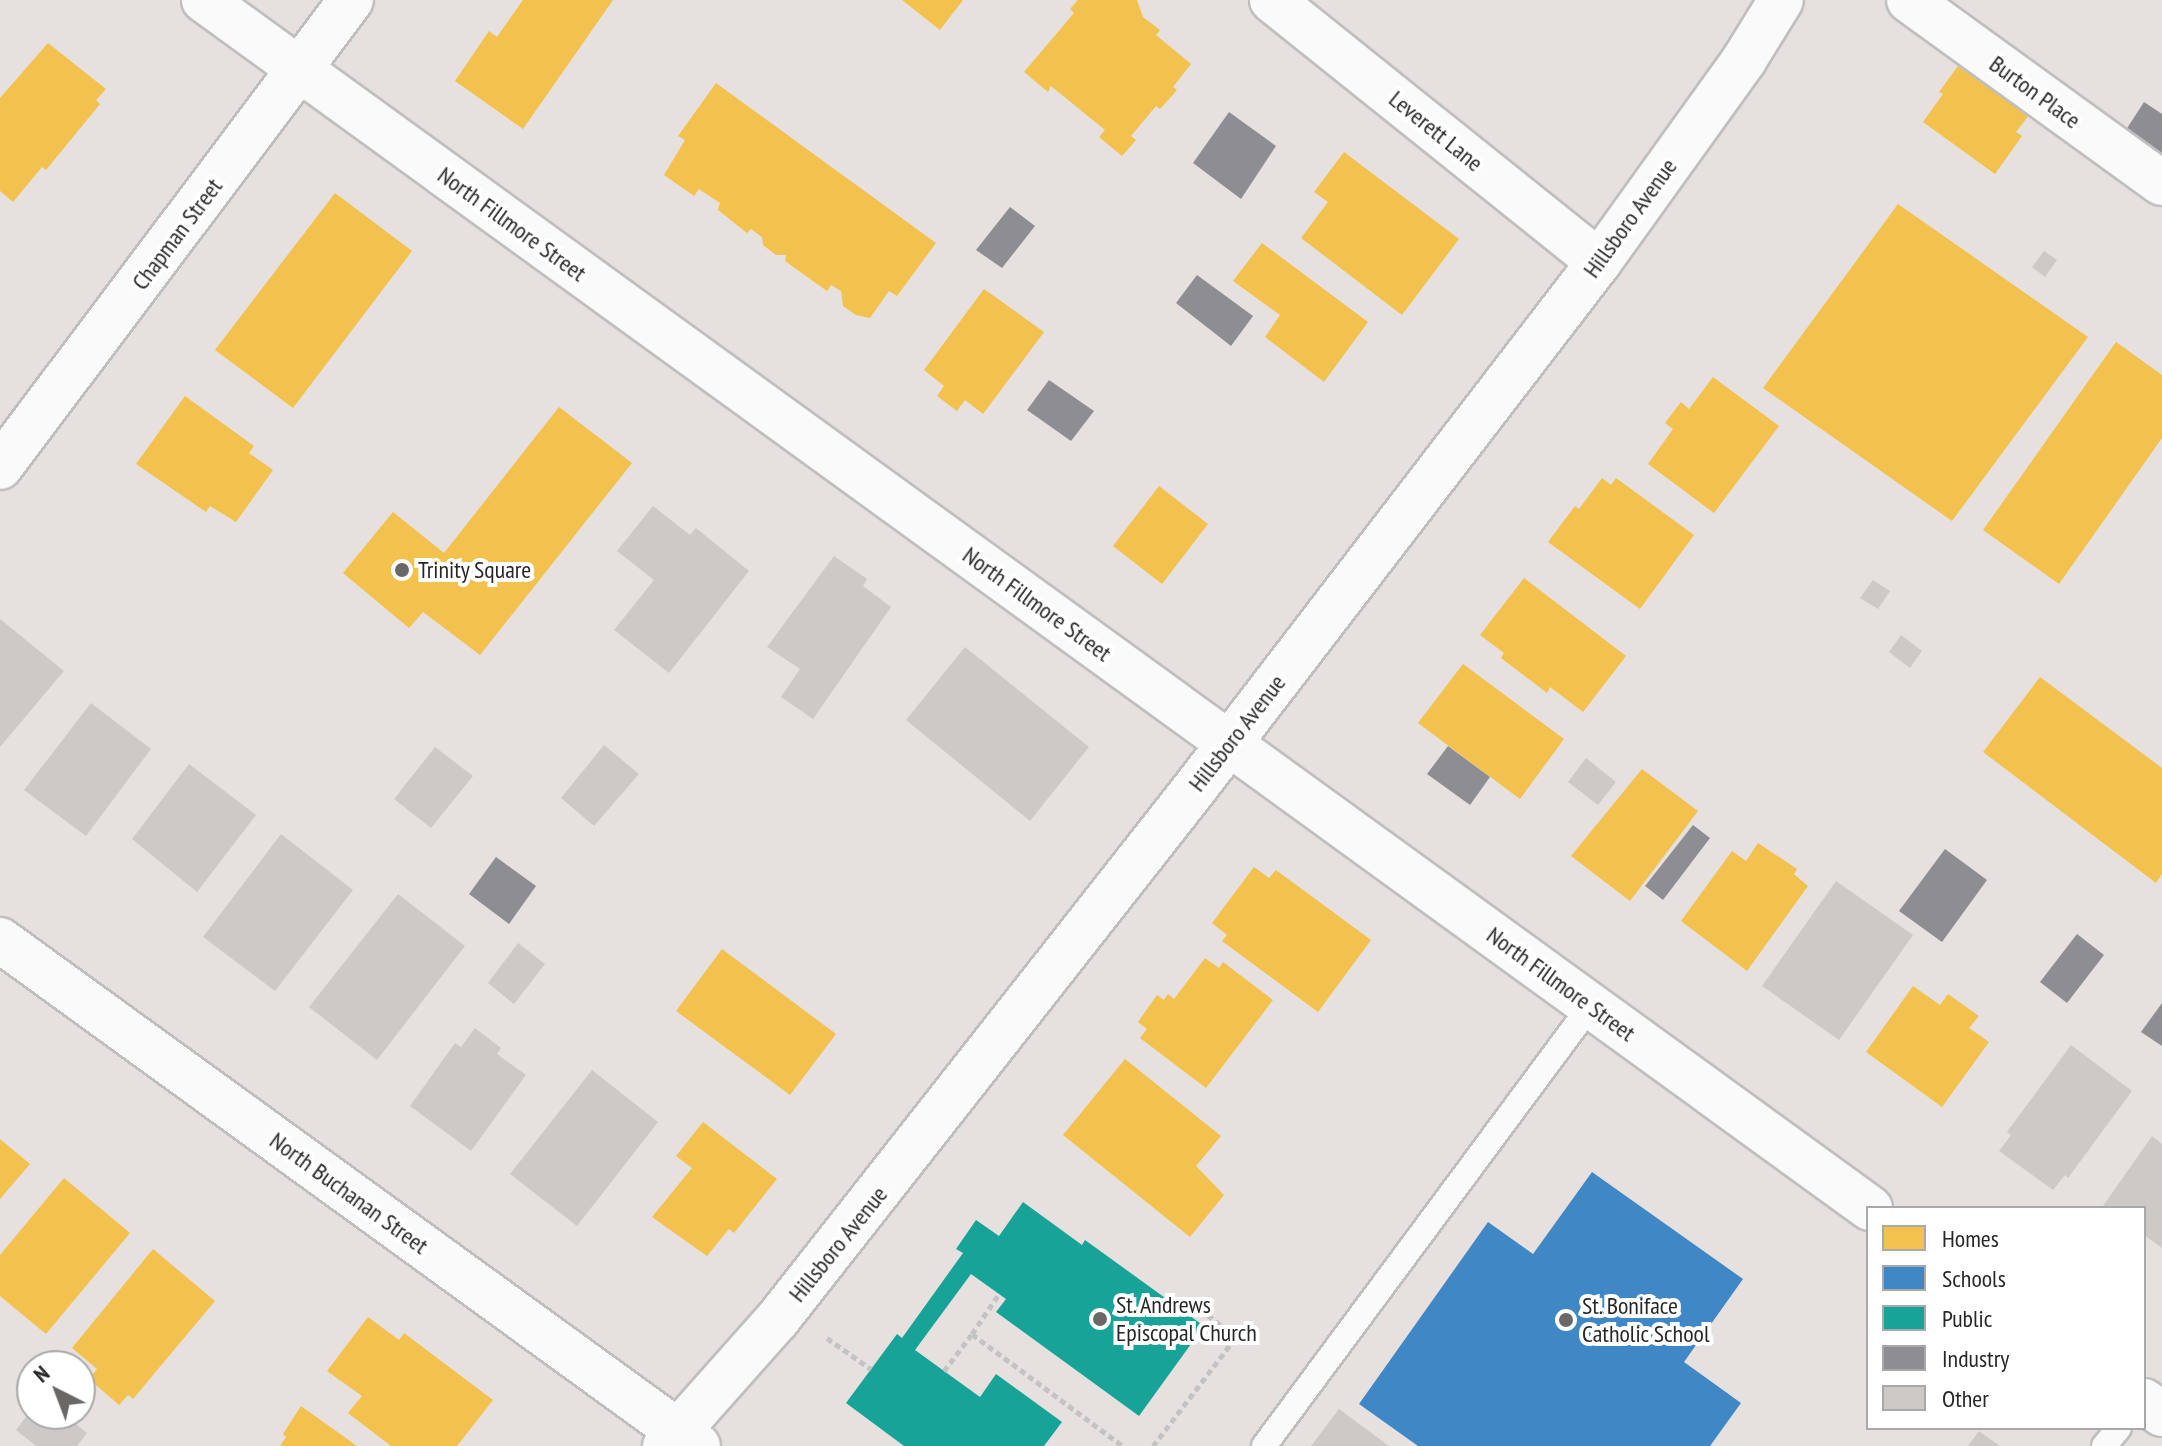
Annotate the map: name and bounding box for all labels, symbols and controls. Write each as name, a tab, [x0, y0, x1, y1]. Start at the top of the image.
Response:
street label: Burton Place	[1984, 49, 2086, 135]
street label: Leverett Lane	[1383, 85, 1489, 177]
street label: Hillsboro Avenue	[1577, 153, 1683, 283]
street label: North Fillmore Street	[432, 161, 592, 287]
street label: Chapman Street	[126, 173, 228, 295]
street label: North Fillmore Street	[957, 541, 1117, 667]
place label: Trinity Square	[418, 556, 532, 584]
marker: Trinity Square	[393, 561, 411, 579]
street label: Hillsboro Avenue	[1182, 669, 1292, 797]
street label: North Fillmore Street	[1481, 921, 1641, 1047]
street label: North Buchanan Street	[264, 1126, 434, 1260]
street label: Hillsboro Avenue	[782, 1180, 894, 1308]
legend	[1866, 1206, 2146, 1430]
text: Homes	[1942, 1223, 1999, 1254]
text: Schools	[1942, 1263, 2006, 1294]
place label: St. Andrews Episcopal Church	[1116, 1291, 1257, 1347]
place label: St. Boniface Catholic School	[1582, 1292, 1710, 1348]
text: Public	[1942, 1303, 1992, 1334]
marker: St. Andrews Episcopal Church	[1091, 1310, 1109, 1328]
marker: St. Boniface Catholic School	[1557, 1311, 1575, 1329]
text: Industry	[1942, 1343, 2009, 1374]
north arrow	[16, 1350, 96, 1430]
text: N	[27, 1359, 55, 1388]
text: Other	[1942, 1383, 1989, 1414]

